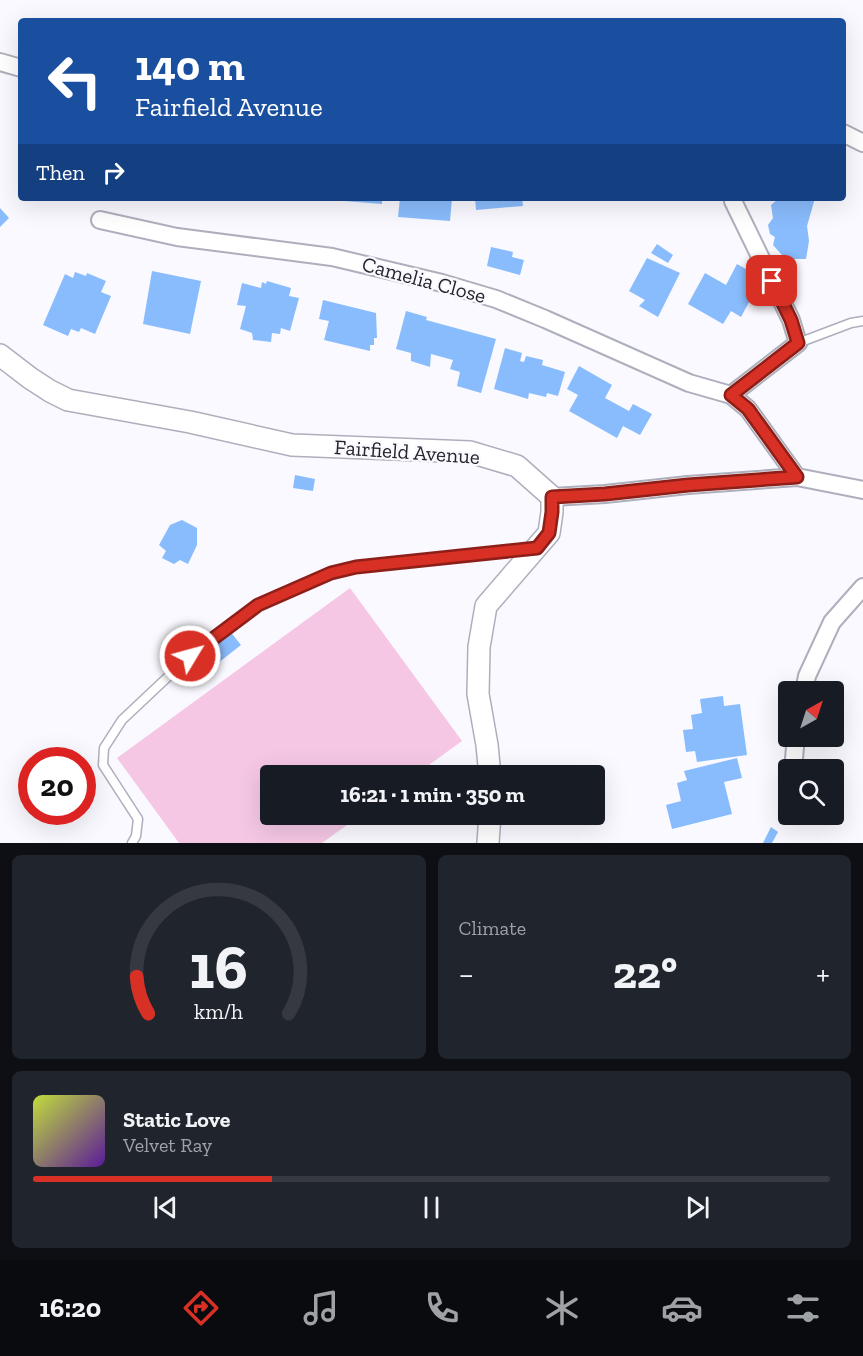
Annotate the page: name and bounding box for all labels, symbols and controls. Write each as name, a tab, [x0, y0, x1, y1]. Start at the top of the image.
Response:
text: 140 m	[135, 40, 245, 91]
icon: left	[36, 42, 114, 120]
text: Fairfield Avenue	[135, 91, 323, 123]
icon: right	[97, 156, 130, 189]
text: Then	[36, 159, 85, 186]
street label: Camelia Close	[360, 251, 489, 308]
pin	[746, 255, 797, 306]
icon: arrive	[755, 264, 788, 297]
street label: Fairfield Avenue	[333, 434, 481, 469]
position arrow	[158, 624, 222, 688]
north arrow	[778, 681, 844, 747]
map controls	[778, 681, 844, 825]
speed limit sign: 20	[18, 747, 96, 825]
button: search	[778, 759, 844, 825]
text: 16:21 · 1 min · 350 m	[340, 781, 525, 808]
text: Climate	[459, 916, 526, 940]
text: 16	[189, 929, 248, 1004]
text: 22°	[613, 946, 677, 1000]
text: −	[459, 954, 474, 993]
text: +	[816, 954, 830, 993]
text: km/h	[194, 999, 243, 1024]
text: Static Love	[123, 1106, 230, 1133]
text: Velvet Ray	[123, 1133, 212, 1157]
icon: previous	[149, 1191, 182, 1224]
icon: pause	[415, 1191, 448, 1224]
icon: next	[681, 1191, 714, 1224]
icon: directions	[180, 1287, 222, 1329]
icon: music	[300, 1287, 342, 1329]
icon: phone	[421, 1287, 463, 1329]
icon: climate	[541, 1287, 583, 1329]
icon: car	[661, 1287, 703, 1329]
icon: filters	[782, 1287, 824, 1329]
text: 16:20	[39, 1292, 101, 1324]

